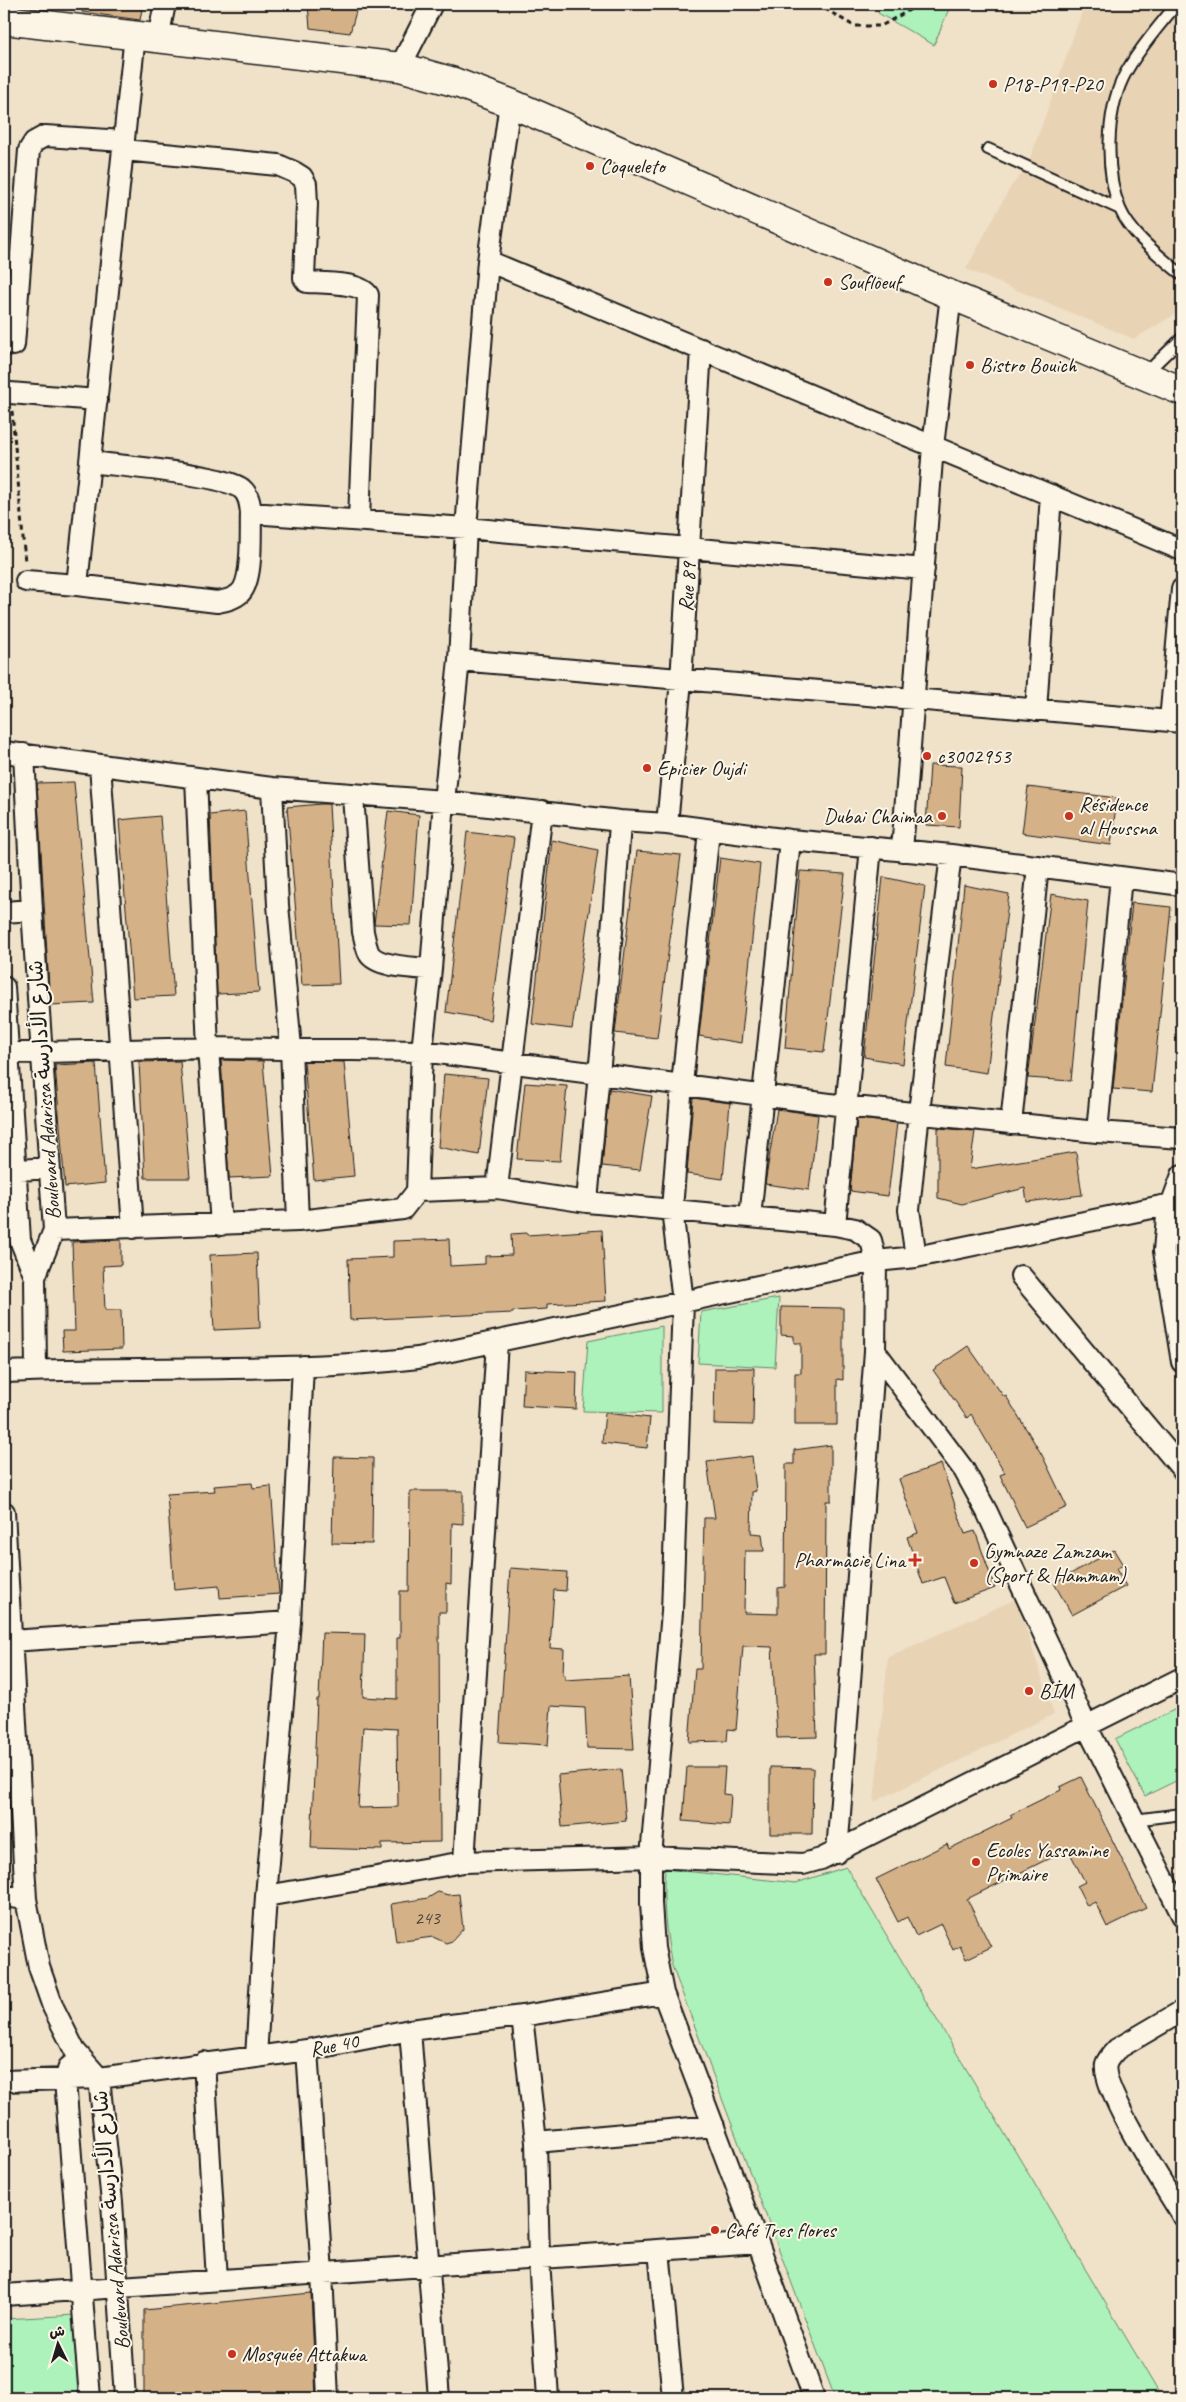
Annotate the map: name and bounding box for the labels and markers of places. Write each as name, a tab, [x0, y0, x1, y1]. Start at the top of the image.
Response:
place label: P18-P19-P20	[1003, 71, 1104, 97]
marker: P18-P19-P20	[987, 78, 999, 90]
place label: Coqueleto	[600, 153, 667, 179]
marker: Coqueleto	[584, 160, 596, 172]
place label: Soufloeuf	[838, 269, 906, 295]
marker: Soufloeuf	[822, 276, 834, 288]
place label: Bistro Bouich	[980, 352, 1078, 378]
marker: Bistro Bouich	[964, 359, 976, 371]
place label: c3002953	[937, 743, 1012, 769]
marker: c3002953	[921, 750, 933, 762]
place label: Epicier Oujdi	[657, 755, 748, 781]
marker: Epicier Oujdi	[641, 762, 653, 774]
place label: Résidence al Houssna	[1079, 791, 1159, 841]
place label: Dubai Chaimaa	[823, 803, 934, 829]
marker: Dubai Chaimaa	[936, 810, 948, 822]
marker: Résidence al Houssna	[1063, 810, 1075, 822]
place label: Gymnaze Zamzam (Sport & Hammam)	[984, 1538, 1127, 1588]
place label: Pharmacie Lina	[794, 1547, 907, 1573]
marker: Pharmacie Lina	[909, 1554, 921, 1566]
marker: Gymnaze Zamzam (Sport & Hammam)	[968, 1557, 980, 1569]
place label: BİM	[1039, 1678, 1075, 1704]
marker: BİM	[1023, 1685, 1035, 1697]
place label: Ecoles Yassamine Primaire	[986, 1837, 1109, 1887]
marker: Ecoles Yassamine Primaire	[970, 1856, 982, 1868]
place label: Café Tres flores	[725, 2217, 837, 2243]
marker: Café Tres flores	[709, 2224, 721, 2236]
place label: Mosquée Attakwa	[242, 2341, 368, 2367]
marker: Mosquée Attakwa	[226, 2348, 238, 2360]

